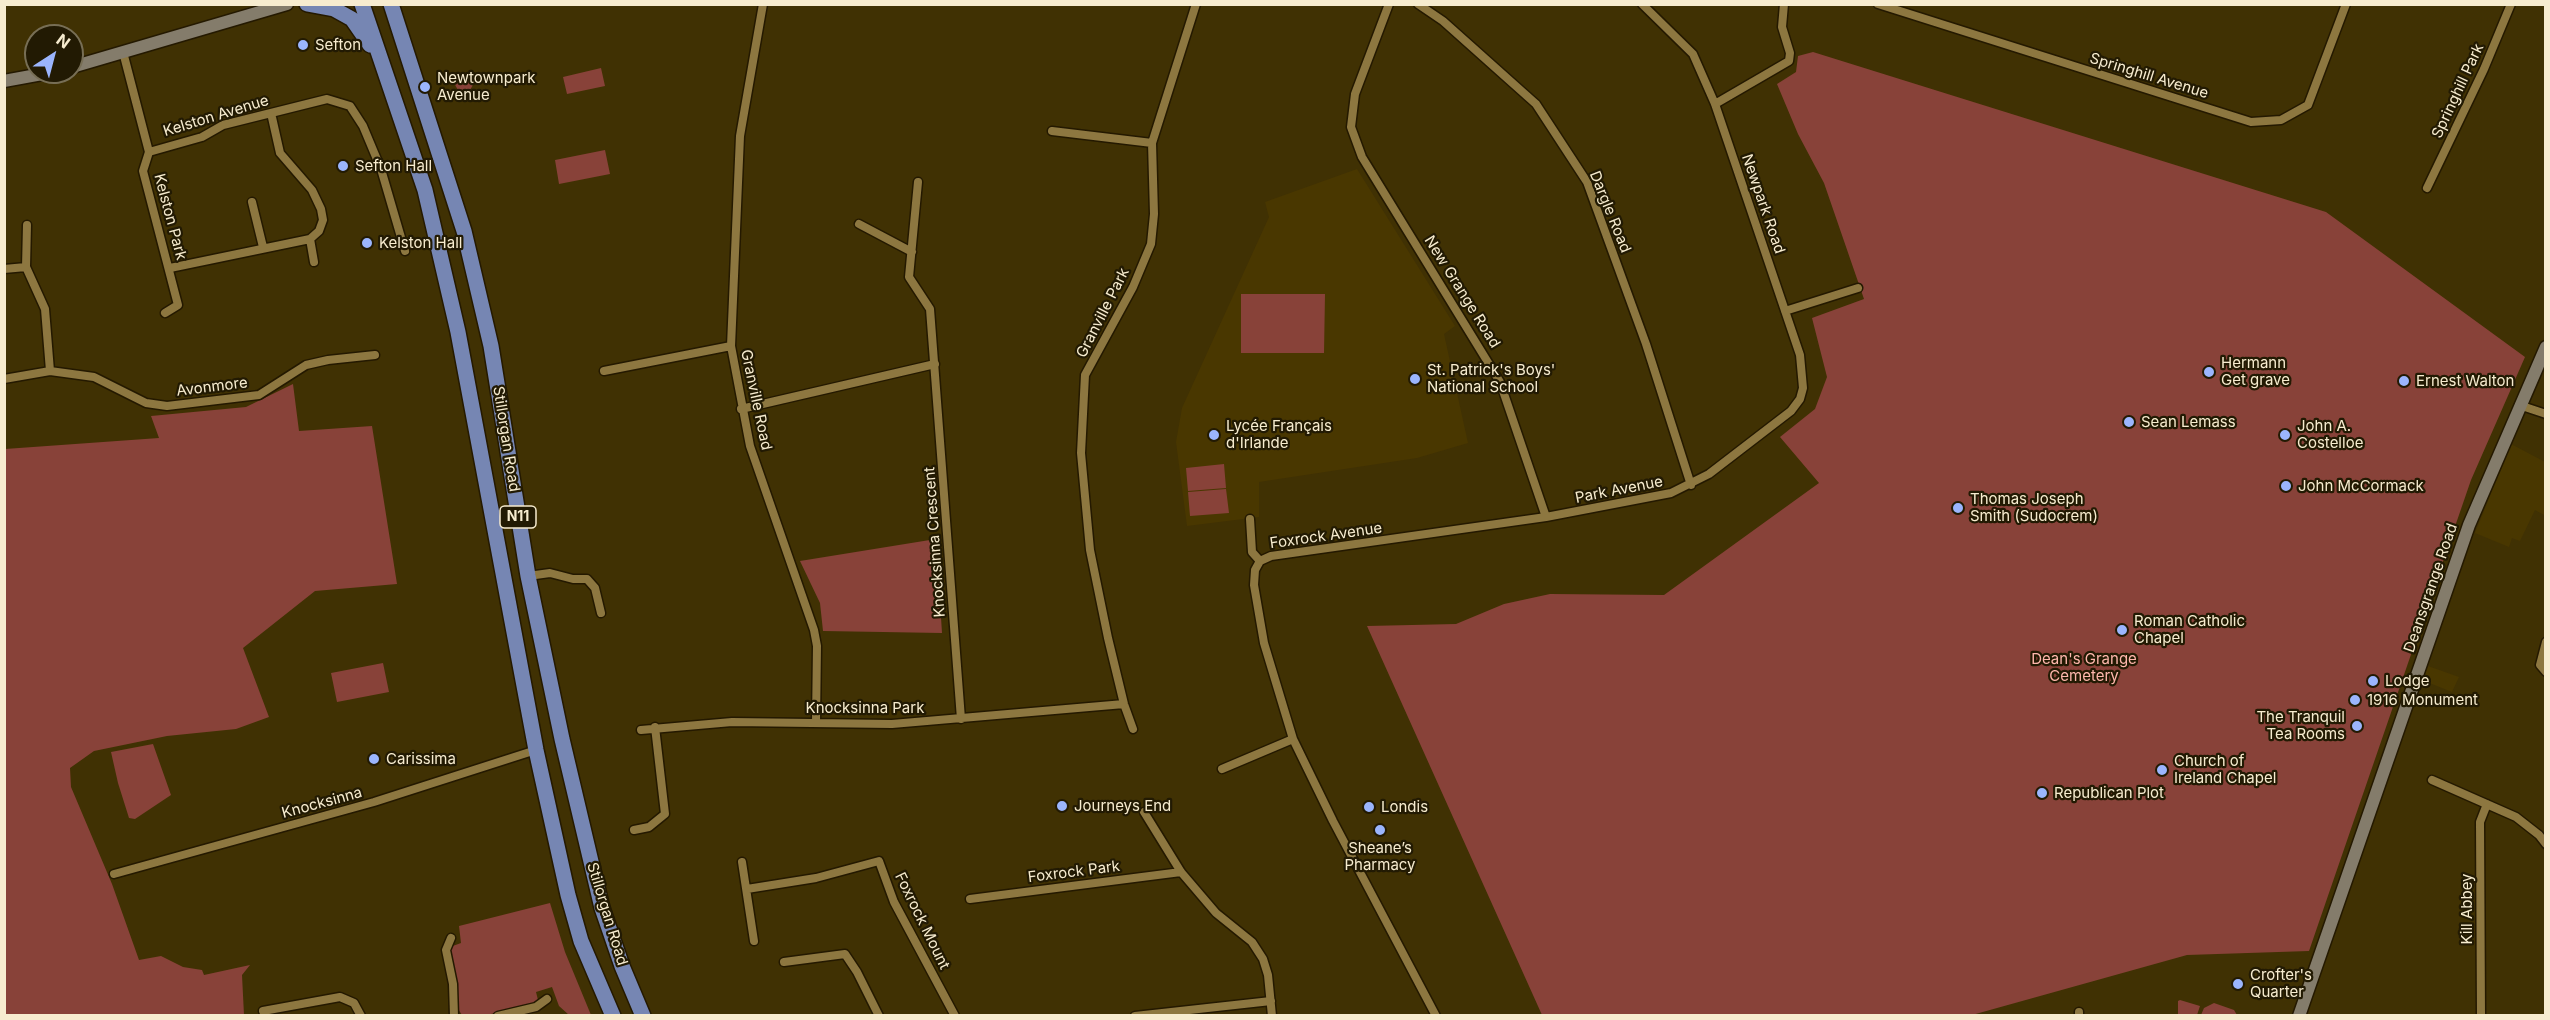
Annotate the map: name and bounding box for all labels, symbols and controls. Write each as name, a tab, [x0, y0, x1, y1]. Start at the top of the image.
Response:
north arrow	[24, 24, 84, 84]
text: N	[53, 29, 74, 53]
place label: Sefton	[315, 36, 361, 54]
marker: Sefton	[296, 38, 310, 52]
street label: Springhill Park	[2428, 41, 2488, 141]
street label: Springhill Avenue	[2088, 49, 2210, 103]
place label: Newtownpark Avenue	[437, 69, 536, 104]
marker: Newtownpark Avenue	[418, 80, 432, 94]
street label: Kelston Avenue	[161, 91, 271, 141]
street label: Newpark Road	[1738, 152, 1788, 256]
place label: Sefton Hall	[355, 157, 432, 175]
marker: Sefton Hall	[336, 159, 350, 173]
street label: Dargle Road	[1585, 168, 1635, 256]
street label: Kelston Park	[150, 172, 190, 262]
street label: New Grange Road	[1420, 233, 1504, 351]
place label: Kelston Hall	[379, 234, 462, 252]
marker: Kelston Hall	[360, 236, 374, 250]
street label: Granville Park	[1073, 265, 1133, 361]
street label: Granville Road	[737, 348, 775, 452]
place label: Hermann Get grave	[2221, 354, 2290, 389]
place label: St. Patrick's Boys' National School	[1427, 361, 1555, 396]
marker: Hermann Get grave	[2202, 365, 2216, 379]
marker: St. Patrick's Boys' National School	[1408, 372, 1422, 386]
place label: Ernest Walton	[2416, 372, 2514, 390]
street label: Avonmore	[175, 374, 249, 400]
marker: Ernest Walton	[2397, 374, 2411, 388]
street label: Stillorgan Road	[489, 385, 523, 493]
place label: Sean Lemass	[2141, 413, 2236, 431]
marker: Sean Lemass	[2122, 415, 2136, 429]
place label: Lycée Français d'Irlande	[1226, 417, 1332, 452]
place label: John A. Costelloe	[2297, 417, 2363, 452]
marker: Lycée Français d'Irlande	[1207, 428, 1221, 442]
marker: John A. Costelloe	[2278, 428, 2292, 442]
street label: Knocksinna Crescent	[921, 466, 949, 618]
street label: Park Avenue	[1574, 473, 1664, 507]
place label: John McCormack	[2298, 477, 2424, 495]
marker: John McCormack	[2279, 479, 2293, 493]
place label: Thomas Joseph Smith (Sudocrem)	[1970, 490, 2098, 525]
marker: Thomas Joseph Smith (Sudocrem)	[1951, 501, 1965, 515]
road number: N11	[500, 506, 536, 528]
street label: Foxrock Avenue	[1269, 519, 1383, 553]
street label: Deansgrange Road	[2400, 521, 2462, 655]
place label: Roman Catholic Chapel	[2134, 612, 2245, 647]
marker: Roman Catholic Chapel	[2115, 623, 2129, 637]
park label: Dean's Grange Cemetery	[2031, 650, 2137, 685]
place label: Lodge	[2385, 672, 2430, 690]
marker: Lodge	[2366, 674, 2380, 688]
place label: 1916 Monument	[2367, 691, 2478, 709]
marker: 1916 Monument	[2348, 693, 2362, 707]
street label: Knocksinna Park	[806, 699, 924, 717]
place label: The Tranquil Tea Rooms	[2256, 708, 2345, 743]
marker: The Tranquil Tea Rooms	[2350, 719, 2364, 733]
place label: Carissima	[386, 750, 456, 768]
marker: Carissima	[367, 752, 381, 766]
place label: Church of Ireland Chapel	[2174, 752, 2276, 787]
marker: Church of Ireland Chapel	[2155, 763, 2169, 777]
street label: Knocksinna	[280, 784, 364, 822]
place label: Republican Plot	[2054, 784, 2164, 802]
marker: Republican Plot	[2035, 786, 2049, 800]
place label: Journeys End	[1074, 797, 1171, 815]
place label: Londis	[1381, 798, 1428, 816]
marker: Journeys End	[1055, 799, 1069, 813]
marker: Londis	[1362, 800, 1376, 814]
marker: Sheane’s Pharmacy	[1373, 823, 1387, 837]
place label: Sheane’s Pharmacy	[1344, 839, 1416, 874]
street label: Foxrock Park	[1027, 857, 1121, 887]
street label: Stillorgan Road	[583, 860, 631, 968]
street label: Foxrock Mount	[891, 870, 953, 972]
street label: Kill Abbey	[2458, 873, 2476, 945]
place label: Crofter's Quarter	[2250, 966, 2312, 1001]
marker: Crofter's Quarter	[2231, 977, 2245, 991]

